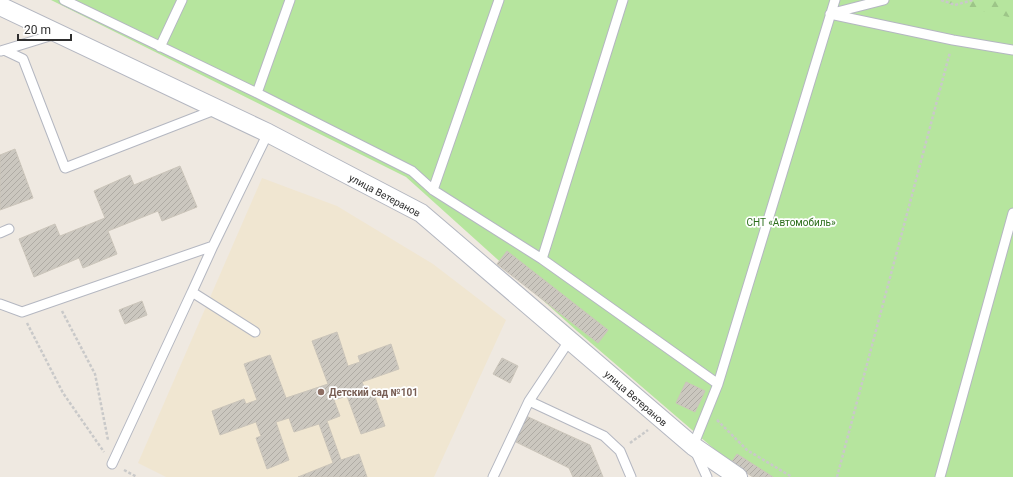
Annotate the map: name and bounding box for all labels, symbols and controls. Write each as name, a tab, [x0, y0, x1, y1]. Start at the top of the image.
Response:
scale bar	[18, 16, 71, 42]
text: 20 m	[24, 23, 51, 37]
street label: улица Ветеранов	[347, 172, 423, 219]
park label: СНТ «Автомобиль»	[746, 217, 836, 228]
street label: улица Ветеранов	[602, 368, 669, 429]
marker: Детский сад №101	[316, 387, 326, 397]
place label: Детский сад №101	[329, 387, 418, 398]

